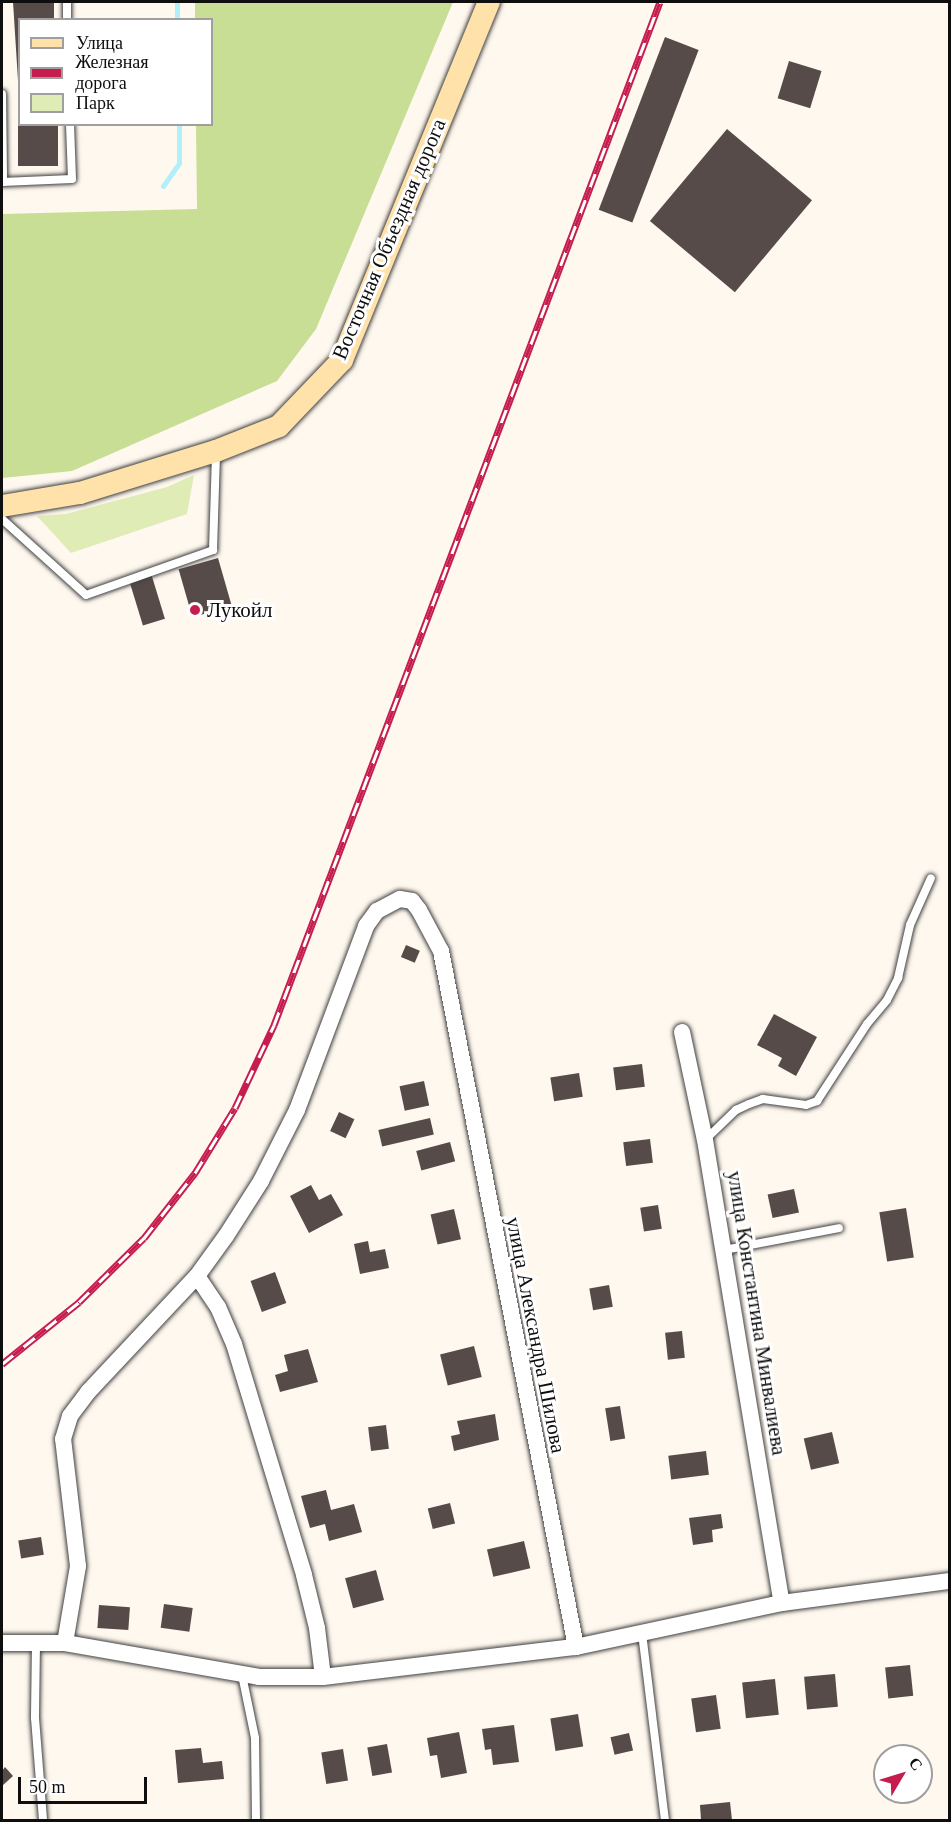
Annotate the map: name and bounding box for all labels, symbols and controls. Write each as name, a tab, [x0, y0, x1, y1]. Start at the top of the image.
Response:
legend	[18, 18, 213, 126]
text: Улица	[76, 33, 123, 53]
text: Железная дорога	[75, 52, 149, 93]
text: Парк	[76, 93, 115, 113]
street label: Восточная Объездная дорога	[327, 115, 451, 363]
place label: Лукойл	[207, 597, 273, 623]
marker: Лукойл	[188, 603, 202, 617]
street label: улица Константина Минвалиева	[722, 1169, 792, 1457]
street label: улица Александра Шилова	[501, 1215, 571, 1455]
north arrow	[873, 1744, 933, 1804]
text: С	[906, 1754, 926, 1774]
scale bar	[21, 1765, 150, 1803]
text: 50 m	[29, 1777, 66, 1797]

